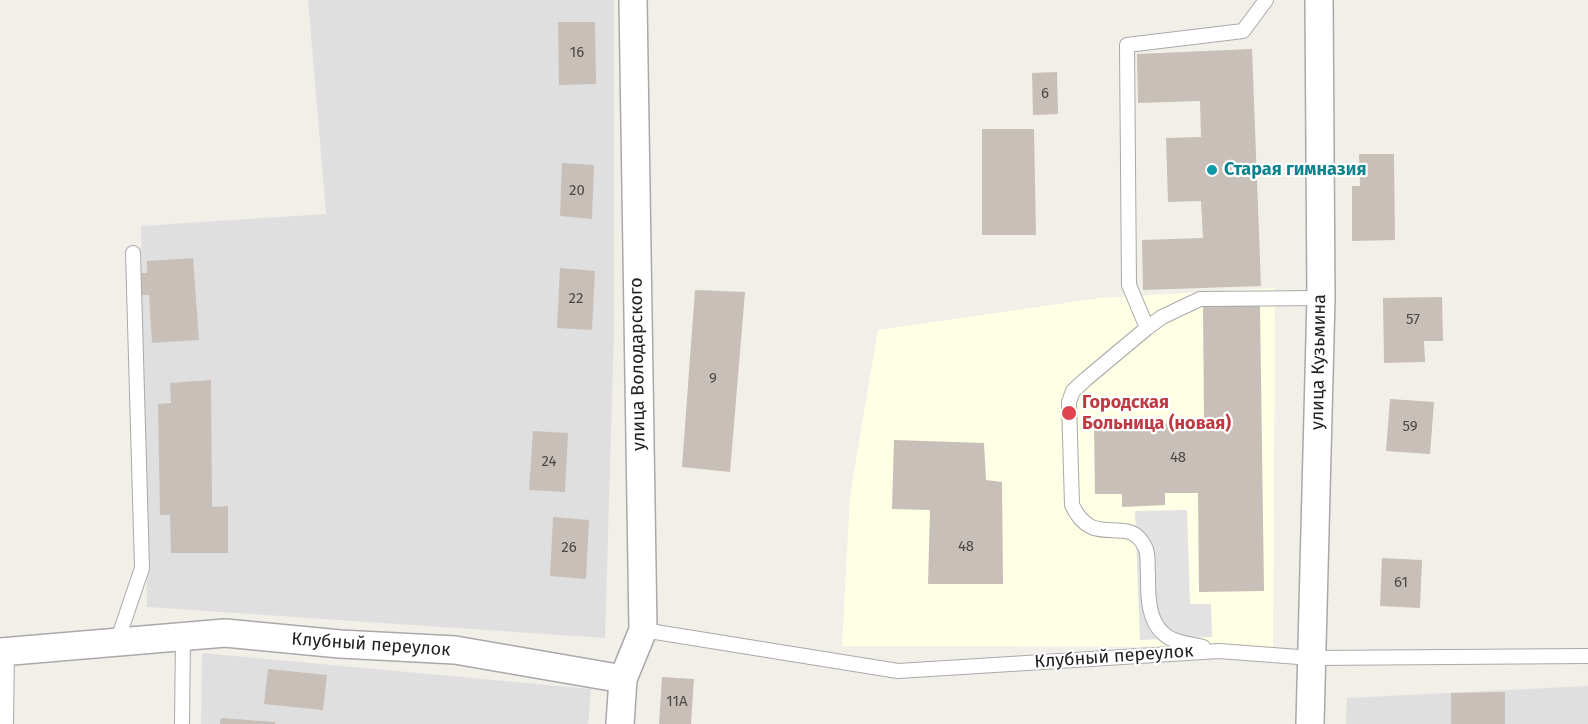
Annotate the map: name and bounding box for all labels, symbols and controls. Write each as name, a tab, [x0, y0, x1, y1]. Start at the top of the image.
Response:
house number: 16	[570, 44, 584, 62]
house number: 6	[1041, 85, 1049, 103]
place label: Старая гимназия	[1224, 159, 1366, 181]
marker: Старая гимназия	[1205, 163, 1219, 177]
house number: 20	[569, 182, 585, 200]
street label: улица Володарского	[626, 277, 650, 451]
house number: 22	[569, 290, 583, 308]
street label: улица Кузьмина	[1307, 294, 1331, 430]
house number: 57	[1406, 311, 1420, 329]
house number: 9	[709, 370, 717, 388]
place label: Городская Больница (новая)	[1082, 392, 1231, 434]
marker: Городская Больница (новая)	[1060, 404, 1078, 422]
house number: 59	[1402, 418, 1418, 436]
house number: 48	[1170, 449, 1186, 467]
house number: 24	[542, 453, 556, 471]
house number: 48	[958, 538, 974, 556]
house number: 26	[561, 539, 577, 557]
house number: 61	[1394, 574, 1408, 592]
street label: Клубный переулок	[291, 629, 451, 661]
street label: Клубный переулок	[1034, 641, 1194, 673]
house number: 11А	[666, 693, 688, 711]

